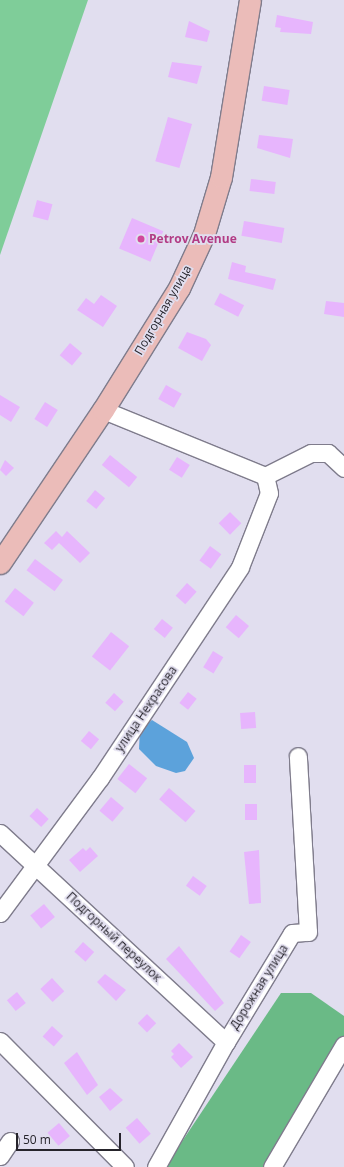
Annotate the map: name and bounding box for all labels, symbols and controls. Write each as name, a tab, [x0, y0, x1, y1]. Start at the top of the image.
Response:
place label: Petrov Avenue	[149, 232, 237, 246]
marker: Petrov Avenue	[136, 234, 146, 244]
street label: Подгорная улица	[131, 263, 195, 357]
street label: улица Некрасова	[112, 663, 180, 755]
street label: Подгорный переулок	[63, 889, 165, 985]
street label: Дорожная улица	[227, 942, 291, 1032]
scale bar	[18, 1125, 123, 1151]
text: 50 m	[23, 1131, 51, 1148]

